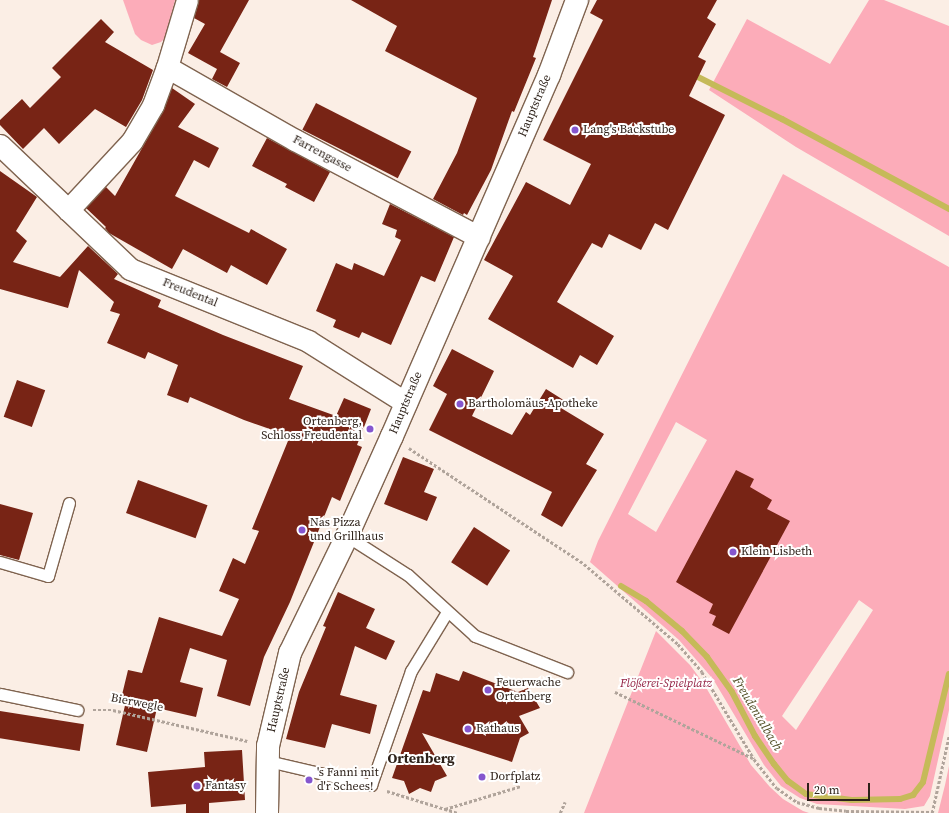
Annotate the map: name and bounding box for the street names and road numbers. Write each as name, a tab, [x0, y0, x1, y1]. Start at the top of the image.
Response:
street label: Hauptstraße	[515, 73, 555, 139]
street label: Farrengasse	[290, 132, 354, 176]
street label: Freudental	[160, 275, 220, 311]
street label: Hauptstraße	[386, 370, 426, 436]
street label: Hauptstraße	[265, 666, 293, 734]
street label: Bierwegle	[109, 691, 165, 715]

